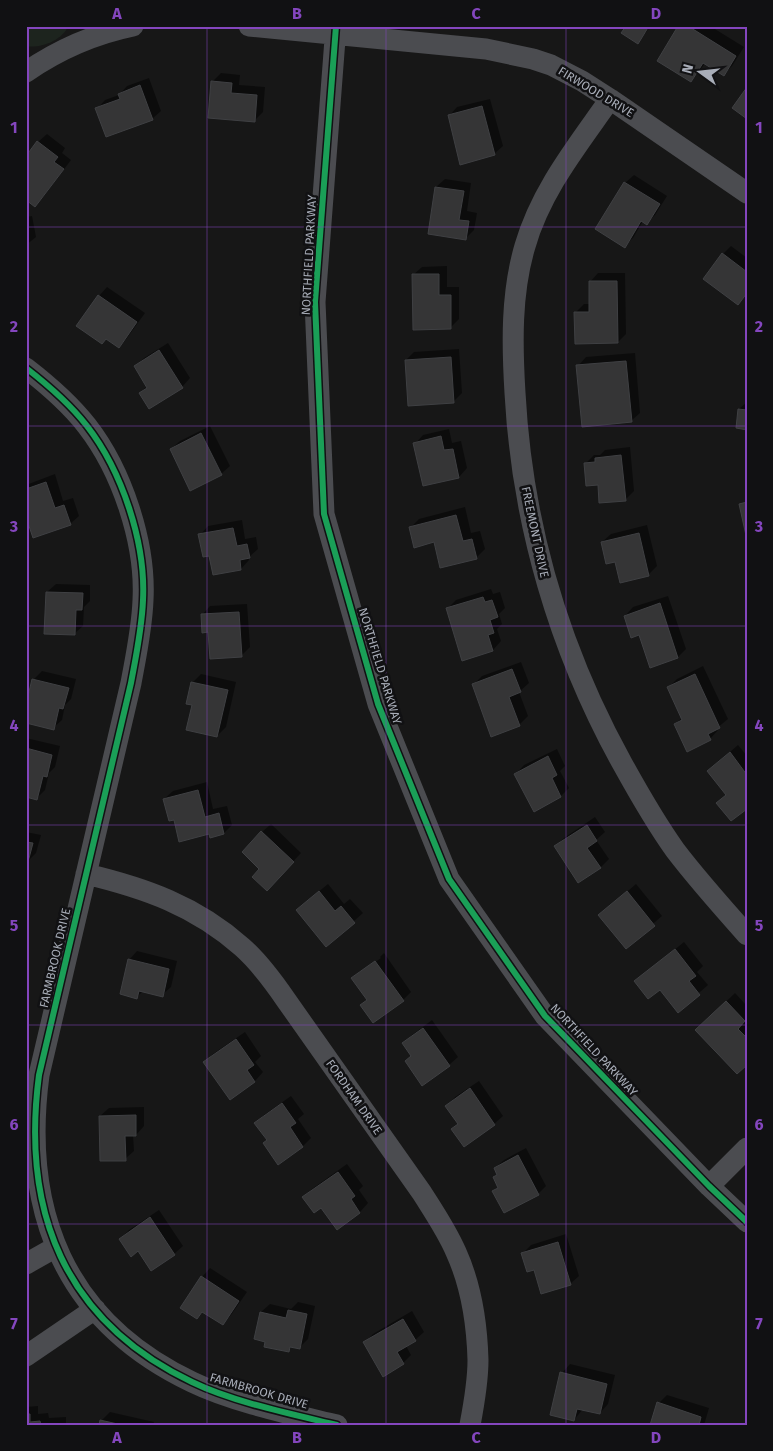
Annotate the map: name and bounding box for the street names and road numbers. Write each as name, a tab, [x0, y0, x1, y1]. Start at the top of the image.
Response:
street label: FIRWOOD DRIVE	[556, 64, 636, 120]
street label: NORTHFIELD PARKWAY	[299, 194, 319, 316]
street label: FREEMONT DRIVE	[519, 485, 551, 579]
street label: NORTHFIELD PARKWAY	[356, 606, 404, 726]
street label: FARMBROOK DRIVE	[37, 907, 73, 1009]
street label: NORTHFIELD PARKWAY	[548, 1001, 641, 1099]
street label: FORDHAM DRIVE	[323, 1057, 385, 1137]
street label: FARMBROOK DRIVE	[208, 1370, 310, 1412]

